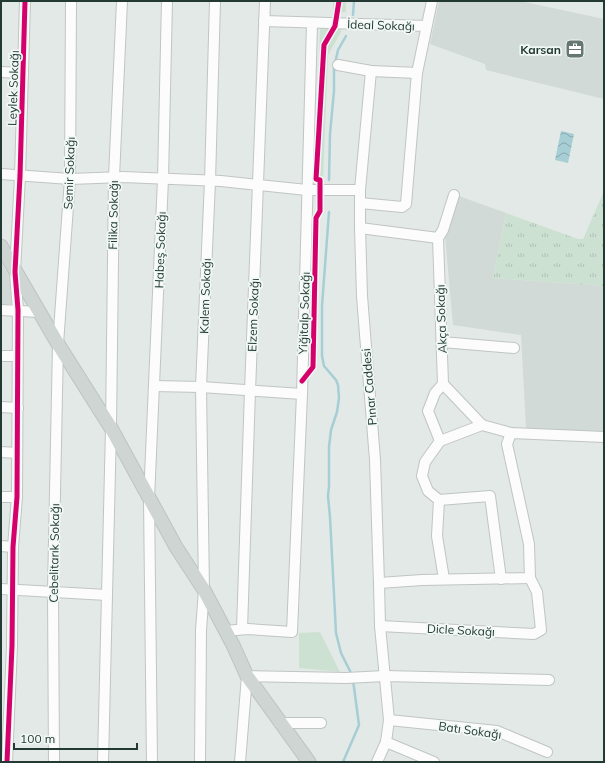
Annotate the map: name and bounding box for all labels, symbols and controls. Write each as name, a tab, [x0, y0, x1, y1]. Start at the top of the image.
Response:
street label: İdeal Sokağı	[347, 16, 415, 34]
office icon: Karsan	[564, 38, 586, 60]
place label: Karsan	[520, 42, 561, 57]
street label: Leylek Sokağı	[4, 50, 22, 126]
street label: Semir Sokağı	[60, 136, 78, 210]
street label: Filika Sokağı	[105, 180, 121, 250]
street label: Habeş Sokağı	[151, 211, 169, 289]
street label: Kalem Sokağı	[196, 258, 214, 334]
street label: Yiğitalp Sokağı	[295, 271, 313, 356]
street label: Elzem Sokağı	[244, 278, 262, 352]
street label: Akça Sokağı	[432, 284, 450, 354]
street label: Pınar Caddesi	[358, 348, 380, 426]
street label: Cebelitarık Sokağı	[46, 503, 62, 603]
street label: Dicle Sokağı	[427, 621, 495, 639]
street label: Batı Sokağı	[438, 718, 502, 742]
scale bar	[14, 725, 137, 751]
text: 100 m	[20, 731, 55, 746]

